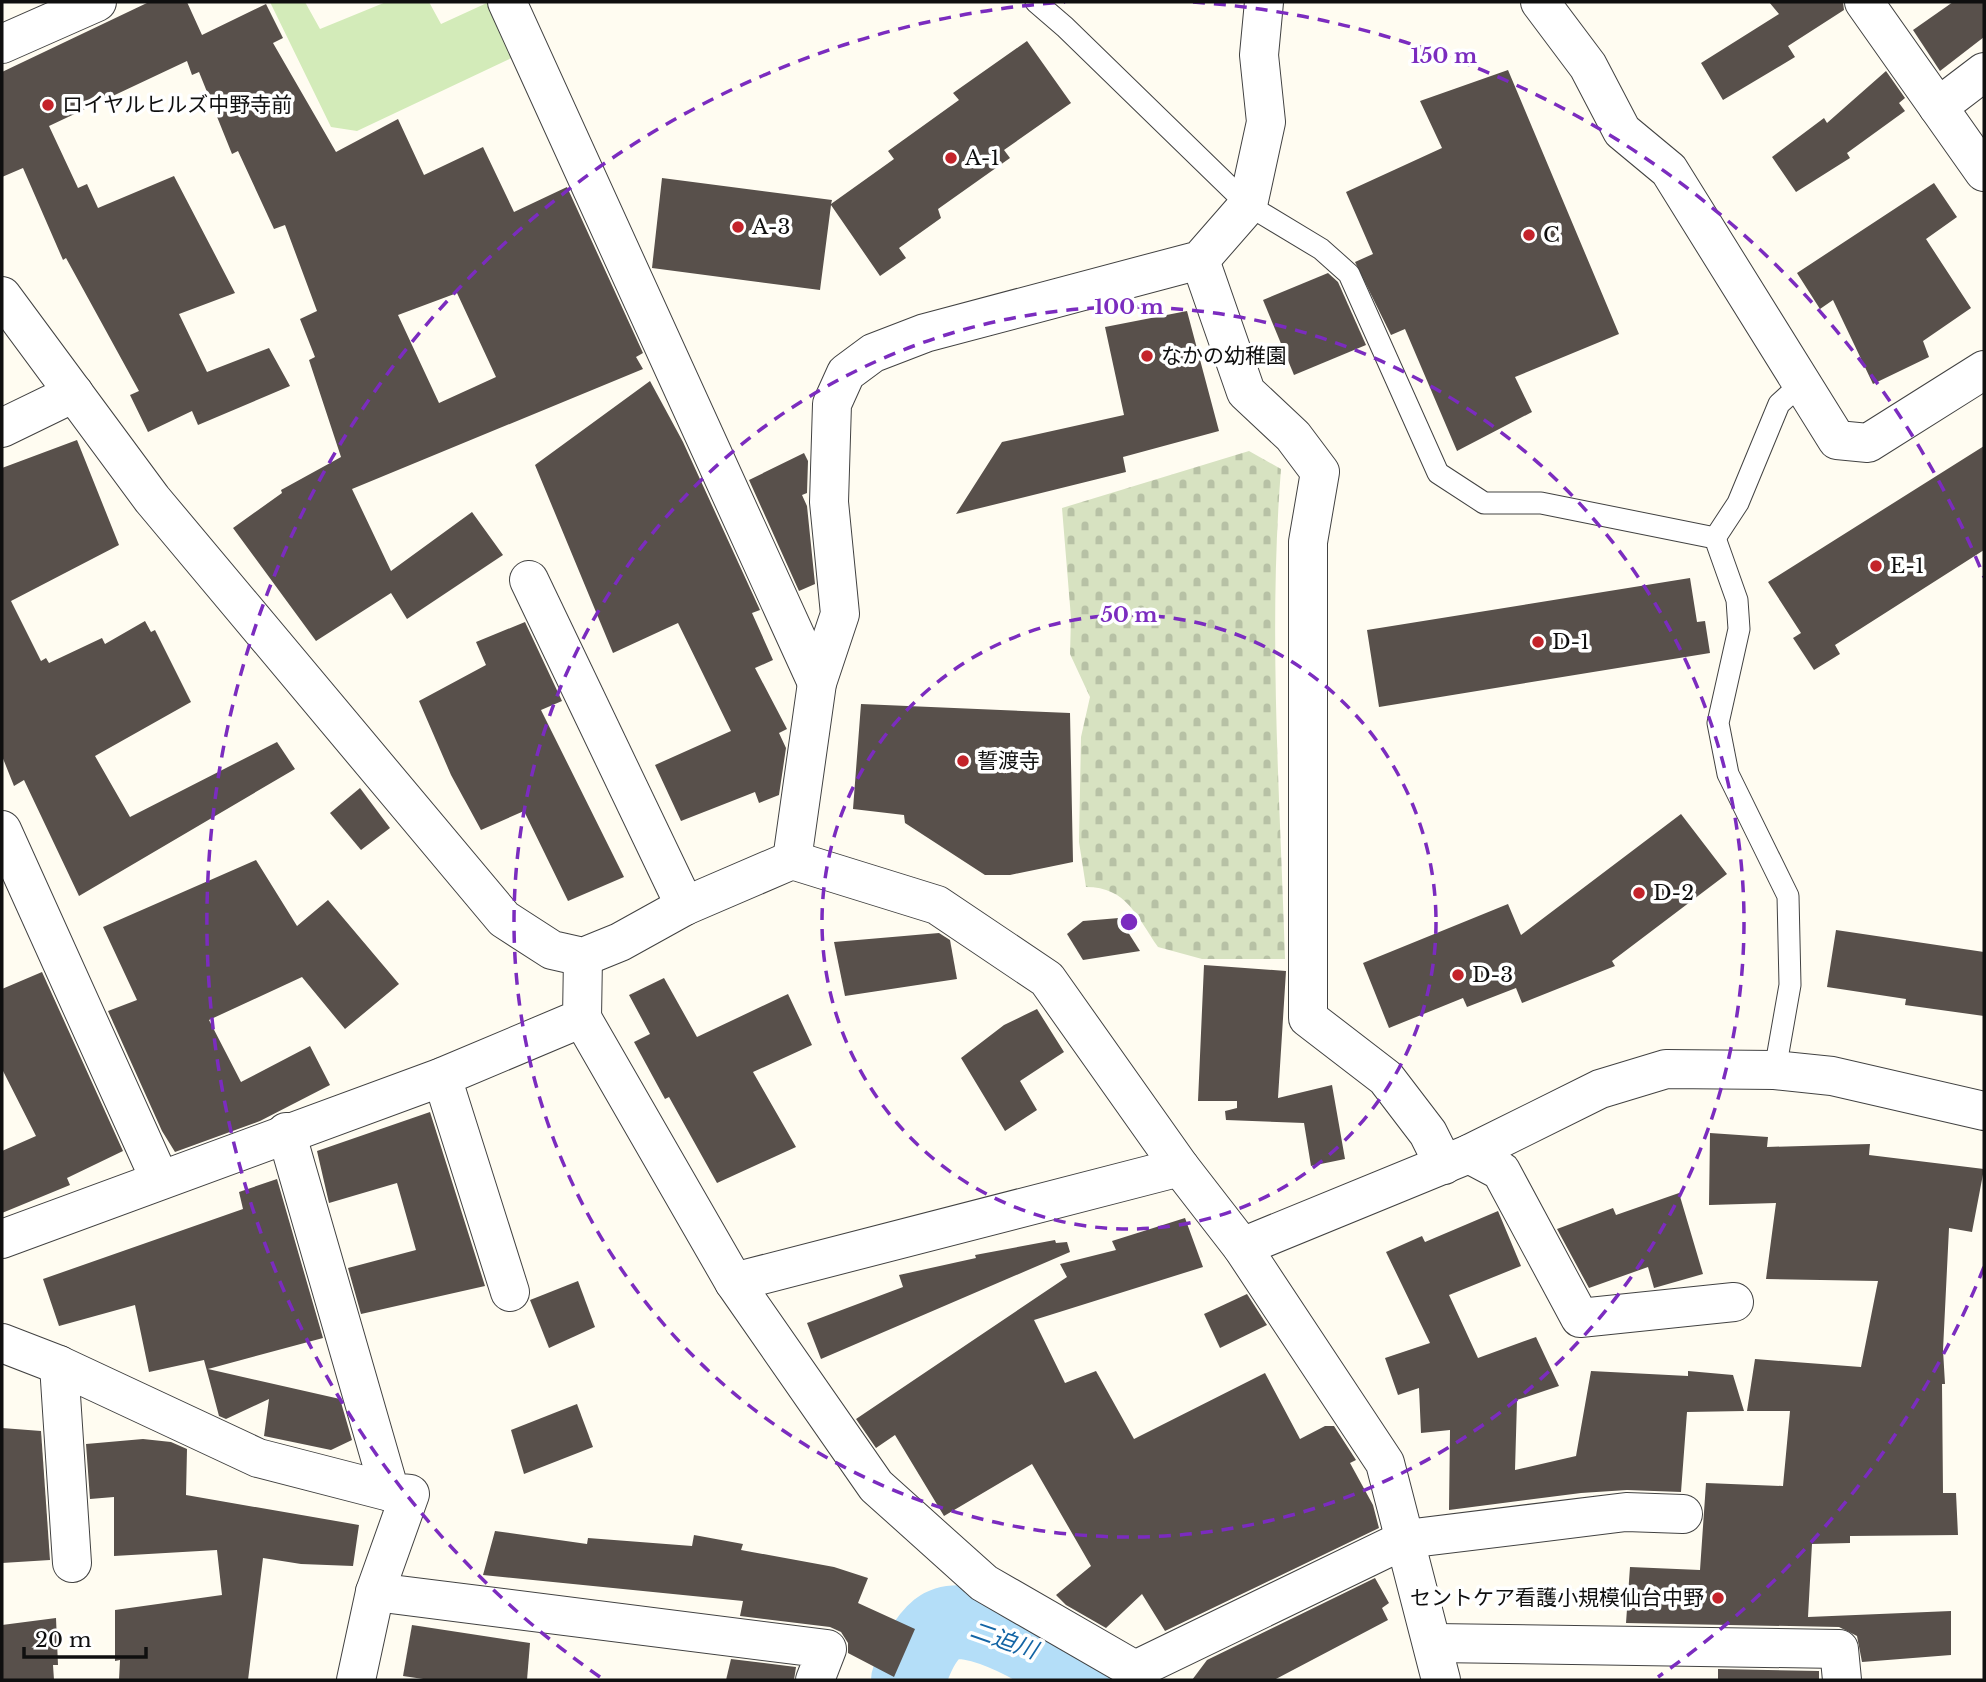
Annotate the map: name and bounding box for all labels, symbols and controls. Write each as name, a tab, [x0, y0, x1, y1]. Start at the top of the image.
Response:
text: 150 m	[1411, 43, 1477, 69]
place label: ロイヤルヒルズ中野寺前	[62, 92, 292, 118]
marker: ロイヤルヒルズ中野寺前	[40, 97, 56, 113]
place label: A-1	[964, 145, 1000, 171]
marker: A-1	[943, 150, 959, 166]
place label: A-3	[751, 214, 791, 240]
marker: A-3	[730, 219, 746, 235]
place label: C	[1543, 222, 1560, 248]
marker: C	[1521, 227, 1537, 243]
text: 100 m	[1094, 294, 1164, 320]
place label: なかの幼稚園	[1161, 343, 1287, 369]
marker: なかの幼稚園	[1139, 348, 1155, 364]
place label: E-1	[1890, 553, 1924, 579]
marker: E-1	[1868, 558, 1884, 574]
text: 50 m	[1100, 602, 1158, 628]
place label: D-1	[1552, 629, 1590, 655]
marker: D-1	[1530, 634, 1546, 650]
place label: 誓渡寺	[977, 748, 1040, 774]
marker: 誓渡寺	[955, 753, 971, 769]
place label: D-2	[1653, 880, 1694, 906]
marker: D-2	[1631, 885, 1647, 901]
centre of rings	[1117, 910, 1141, 934]
place label: D-3	[1472, 962, 1513, 988]
marker: D-3	[1450, 967, 1466, 983]
place label: セントケア看護小規模仙台中野	[1410, 1585, 1704, 1611]
marker: セントケア看護小規模仙台中野	[1710, 1590, 1726, 1606]
scale bar	[24, 1616, 147, 1660]
water label: 二迫川	[967, 1616, 1044, 1665]
text: 20 m	[35, 1627, 92, 1653]

